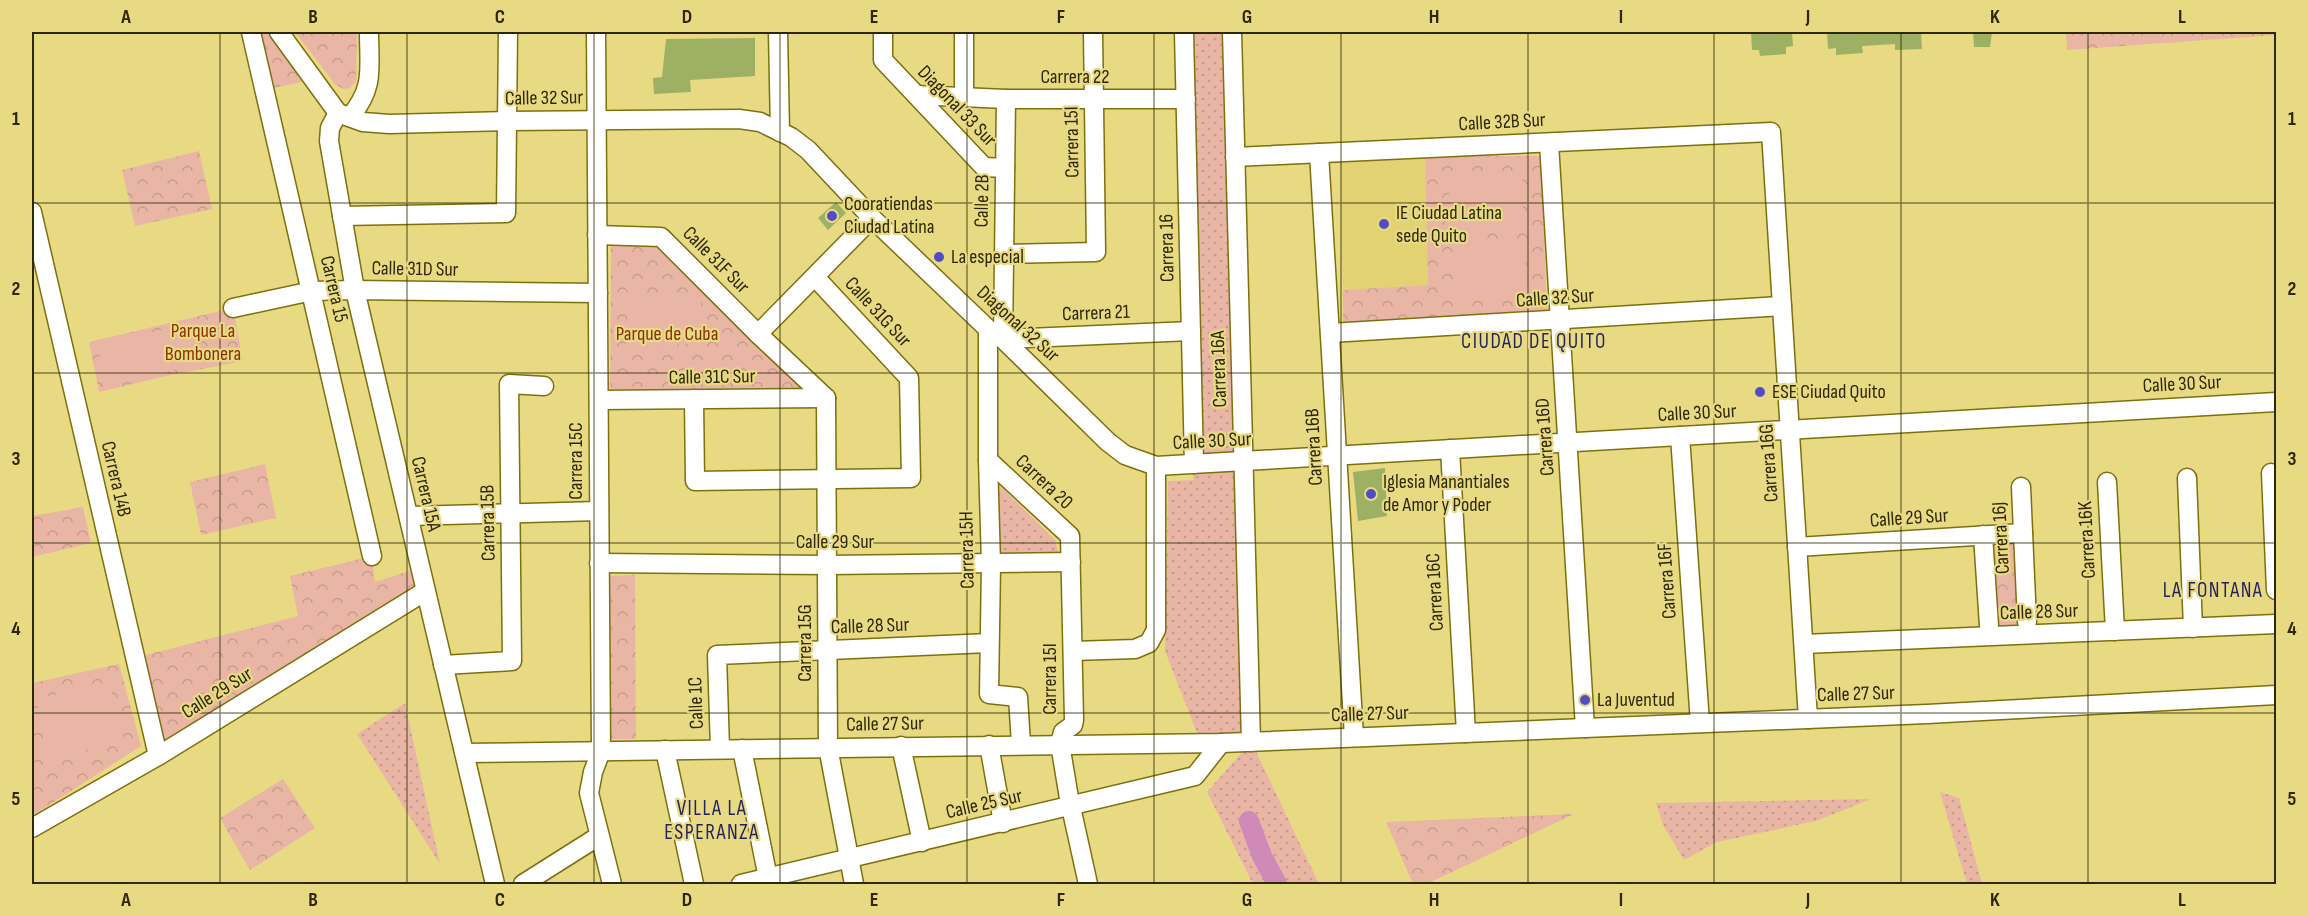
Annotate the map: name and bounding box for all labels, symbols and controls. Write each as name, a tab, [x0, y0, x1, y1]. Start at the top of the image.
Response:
text: A	[120, 5, 131, 29]
text: B	[308, 5, 318, 29]
text: C	[495, 5, 505, 29]
text: D	[682, 5, 692, 29]
text: E	[870, 5, 878, 29]
text: F	[1057, 5, 1065, 29]
text: G	[1242, 5, 1252, 29]
text: H	[1429, 5, 1439, 29]
text: I	[1619, 5, 1623, 29]
text: J	[1805, 5, 1810, 29]
text: K	[1990, 5, 2000, 29]
text: L	[2178, 5, 2186, 29]
street label: Diagonal 33 Sur	[913, 61, 1002, 152]
street label: Carrera 22	[1040, 65, 1110, 89]
street label: Calle 32 Sur	[505, 85, 584, 111]
street label: Carrera 15I	[1059, 106, 1085, 178]
text: 1	[12, 107, 20, 131]
text: 1	[2288, 107, 2296, 131]
street label: Calle 32B Sur	[1458, 108, 1546, 136]
street label: Calle 2B	[970, 174, 994, 228]
place label: Cooratiendas Ciudad Latina	[844, 192, 935, 239]
place label: IE Ciudad Latina sede Quito	[1396, 201, 1502, 248]
marker: Cooratiendas Ciudad Latina	[825, 209, 839, 223]
street label: Carrera 16	[1154, 214, 1180, 282]
marker: IE Ciudad Latina sede Quito	[1377, 217, 1391, 231]
street label: Calle 31F Sur	[677, 221, 755, 299]
place label: La especial	[951, 245, 1024, 269]
marker: La especial	[932, 250, 946, 264]
street label: Carrera 15	[315, 253, 353, 325]
street label: Calle 31D Sur	[371, 256, 459, 282]
street label: Calle 31G Sur	[840, 272, 917, 352]
text: 2	[12, 277, 20, 301]
text: 2	[2288, 277, 2296, 301]
street label: Diagonal 32 Sur	[972, 281, 1065, 368]
street label: Calle 32 Sur	[1515, 283, 1595, 313]
street label: Carrera 21	[1062, 300, 1130, 326]
park label: Parque La Bombonera	[165, 319, 241, 366]
park label: Parque de Cuba	[616, 322, 718, 346]
district label: CIUDAD DE QUITO	[1461, 329, 1607, 354]
street label: Carrera 16A	[1206, 330, 1232, 408]
street label: Calle 31C Sur	[668, 364, 756, 390]
street label: Calle 30 Sur	[2142, 370, 2222, 398]
place label: ESE Ciudad Quito	[1772, 380, 1886, 404]
marker: ESE Ciudad Quito	[1753, 385, 1767, 399]
street label: Carrera 16D	[1530, 397, 1560, 477]
street label: Calle 30 Sur	[1657, 399, 1737, 427]
street label: Carrera 16B	[1300, 408, 1328, 486]
street label: Carrera 15C	[564, 422, 588, 500]
street label: Carrera 16G	[1754, 423, 1784, 503]
street label: Calle 30 Sur	[1172, 427, 1252, 455]
street label: Carrera 14B	[96, 439, 136, 519]
text: 3	[12, 447, 21, 471]
text: 3	[2288, 447, 2297, 471]
street label: Carrera 20	[1010, 449, 1078, 515]
street label: Carrera 15A	[406, 454, 446, 534]
place label: Iglesia Manantiales de Amor y Poder	[1383, 470, 1510, 517]
street label: Carrera 15B	[475, 484, 501, 561]
marker: Iglesia Manantiales de Amor y Poder	[1364, 487, 1378, 501]
street label: Carrera 16J	[1987, 501, 2015, 575]
street label: Carrera 16K	[2073, 501, 2101, 579]
street label: Calle 29 Sur	[1869, 503, 1949, 533]
street label: Carrera 15H	[954, 511, 980, 589]
street label: Calle 29 Sur	[796, 530, 875, 554]
street label: Carrera 16F	[1652, 542, 1682, 620]
street label: Carrera 16C	[1421, 552, 1449, 632]
district label: LA FONTANA	[2163, 578, 2263, 603]
street label: Calle 28 Sur	[1999, 599, 2079, 625]
street label: Carrera 15G	[793, 604, 817, 682]
street label: Calle 28 Sur	[830, 613, 910, 639]
text: 4	[11, 617, 21, 641]
text: 4	[2287, 617, 2297, 641]
street label: Carrera 15I	[1038, 643, 1062, 715]
street label: Calle 29 Sur	[177, 662, 257, 724]
street label: Calle 1C	[683, 676, 709, 730]
street label: Calle 27 Sur	[1817, 681, 1896, 707]
place label: La Juventud	[1597, 688, 1675, 712]
marker: La Juventud	[1578, 693, 1592, 707]
street label: Calle 27 Sur	[1331, 701, 1410, 727]
street label: Calle 27 Sur	[846, 711, 924, 737]
street label: Calle 25 Sur	[943, 783, 1025, 824]
text: 5	[12, 787, 21, 811]
text: 5	[2288, 787, 2297, 811]
district label: VILLA LA ESPERANZA	[664, 796, 760, 845]
text: A	[120, 888, 131, 912]
text: B	[308, 888, 318, 912]
text: C	[495, 888, 505, 912]
text: D	[682, 888, 692, 912]
text: E	[870, 888, 878, 912]
text: F	[1057, 888, 1065, 912]
text: G	[1242, 888, 1252, 912]
text: H	[1429, 888, 1439, 912]
text: I	[1619, 888, 1623, 912]
text: J	[1805, 888, 1810, 912]
text: K	[1990, 888, 2000, 912]
text: L	[2178, 888, 2186, 912]

